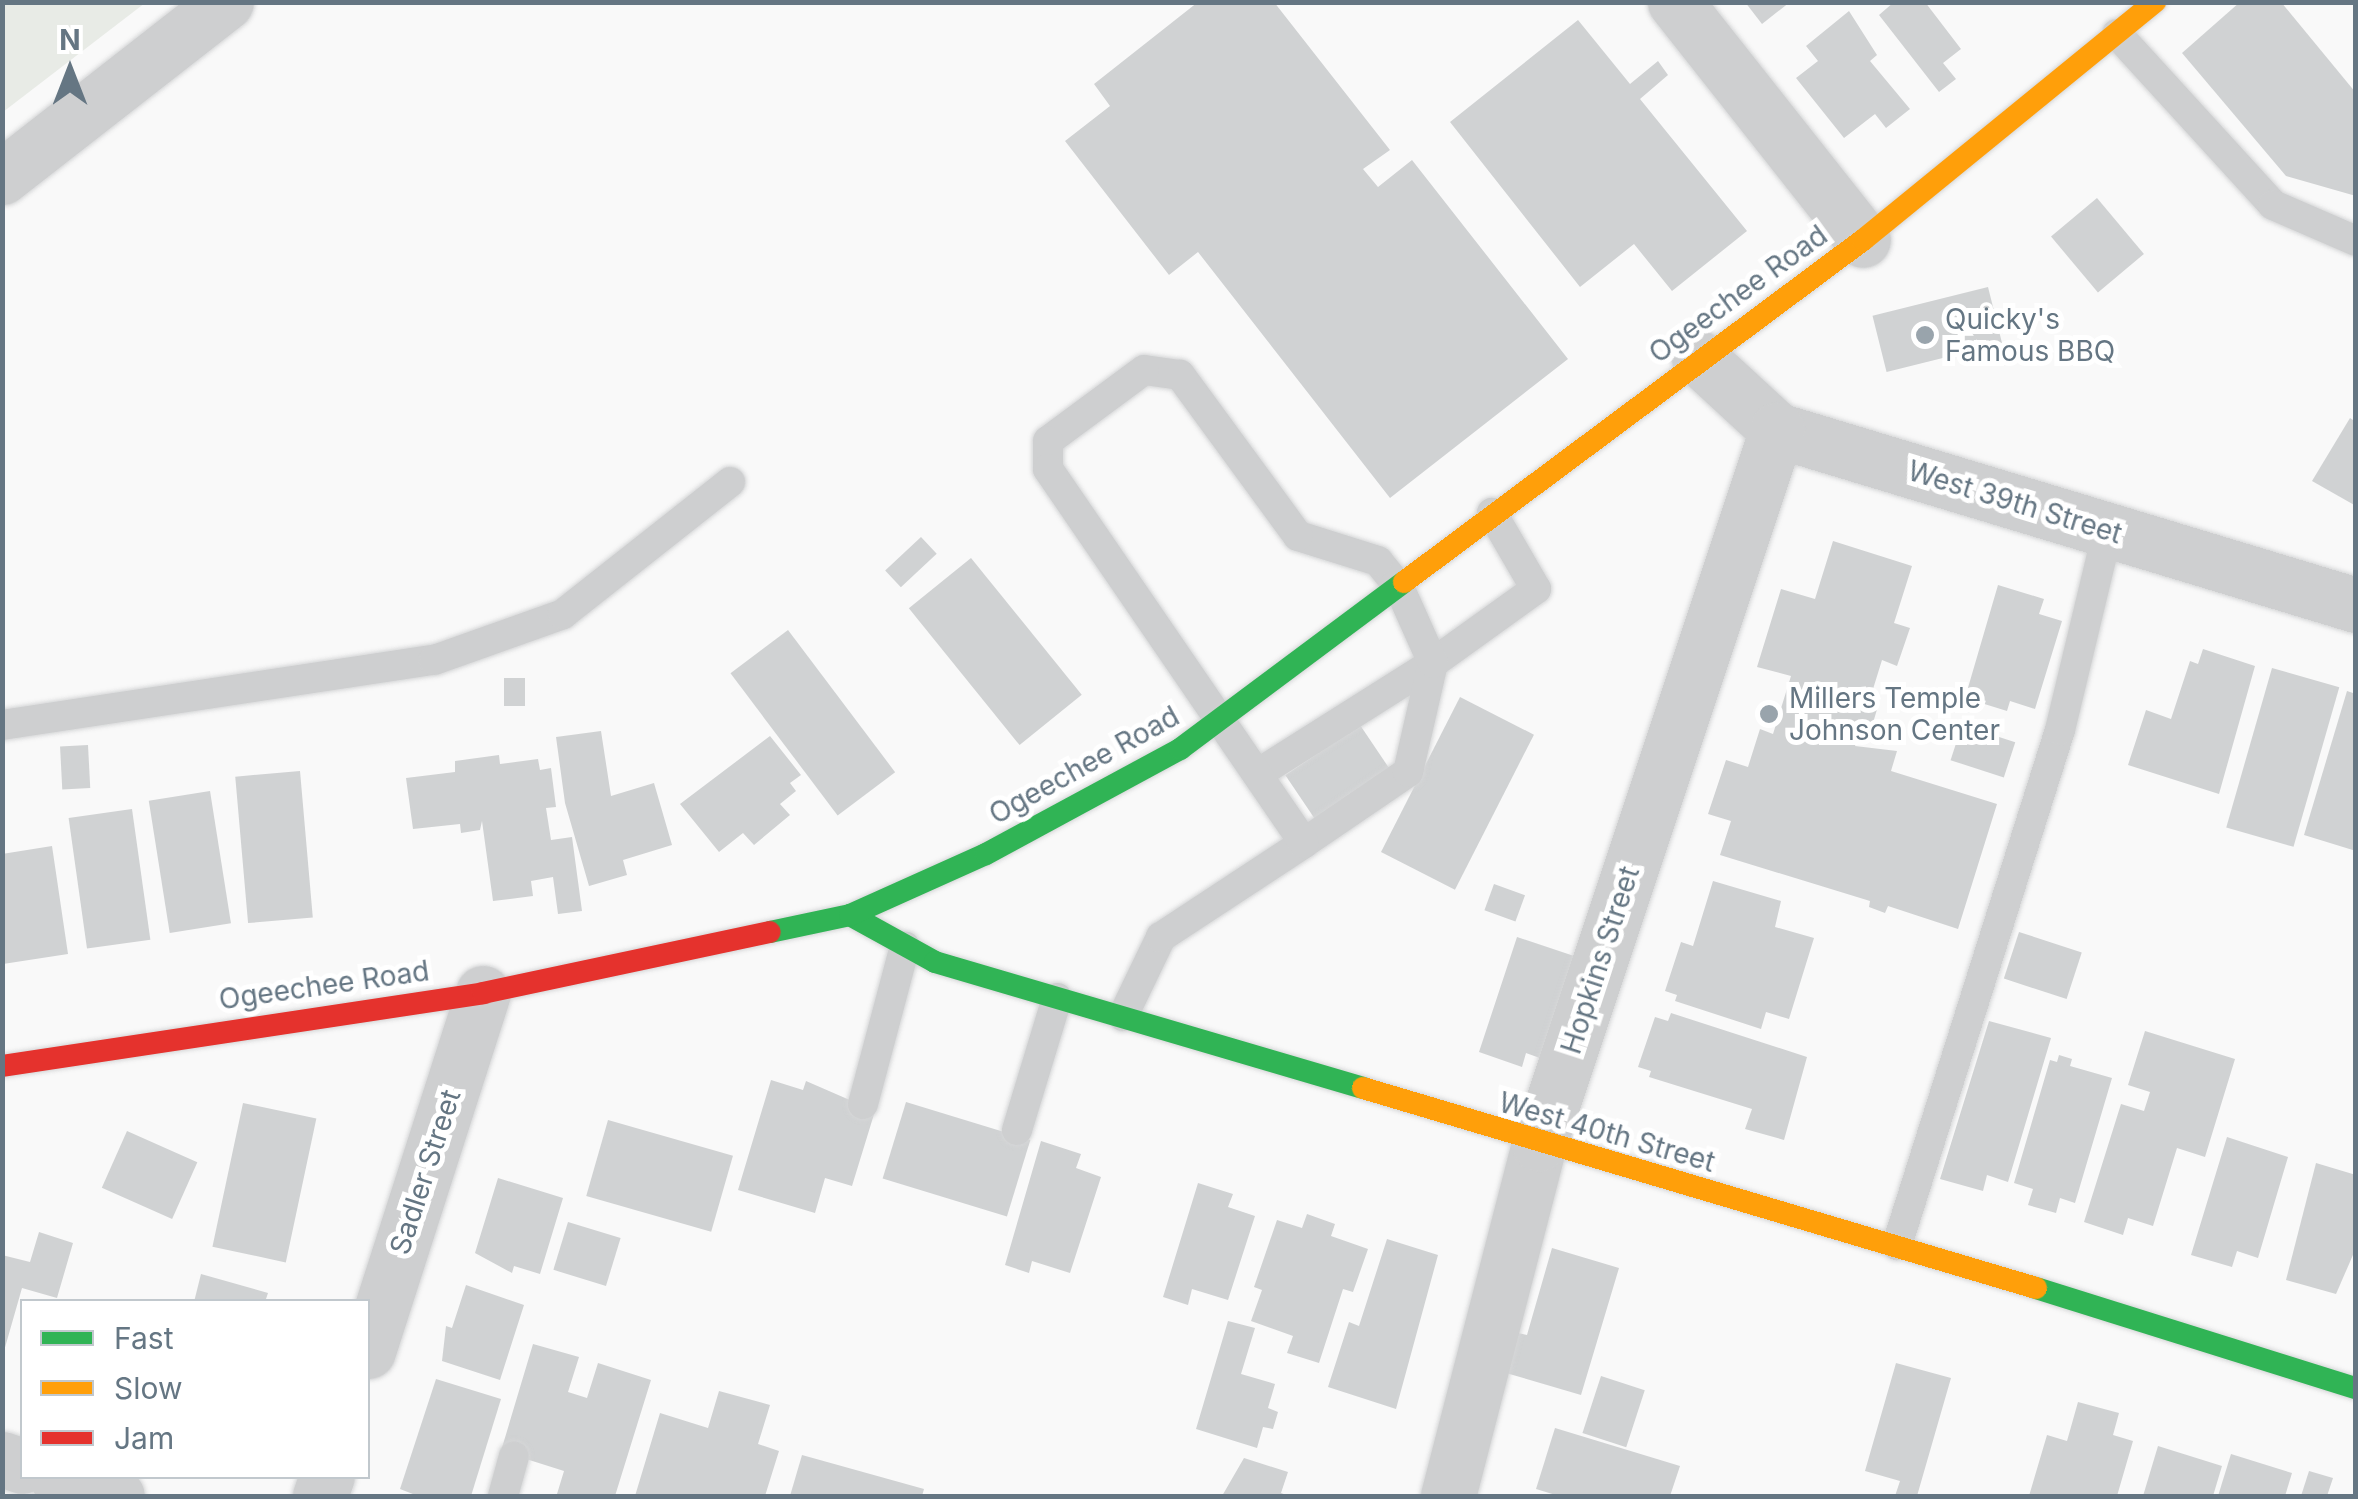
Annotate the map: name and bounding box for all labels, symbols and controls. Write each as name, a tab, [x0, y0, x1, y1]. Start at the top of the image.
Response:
north arrow	[20, 20, 120, 120]
text: N	[59, 23, 81, 57]
street label: Ogeechee Road	[1642, 218, 1834, 370]
place label: Quicky's Famous BBQ	[1945, 302, 2115, 368]
marker: Quicky's Famous BBQ	[1914, 324, 1936, 346]
street label: West 39th Street	[1904, 453, 2126, 551]
place label: Millers Temple Johnson Center	[1789, 681, 2000, 747]
street label: Ogeechee Road	[983, 699, 1185, 831]
marker: Millers Temple Johnson Center	[1758, 703, 1780, 725]
street label: Hopkins Street	[1554, 862, 1646, 1058]
street label: Ogeechee Road	[217, 954, 431, 1016]
street label: Sadler Street	[383, 1085, 467, 1259]
street label: West 40th Street	[1495, 1085, 1719, 1179]
legend	[20, 1299, 370, 1479]
text: Fast	[114, 1320, 173, 1356]
text: Slow	[114, 1370, 183, 1406]
text: Jam	[114, 1420, 174, 1456]

